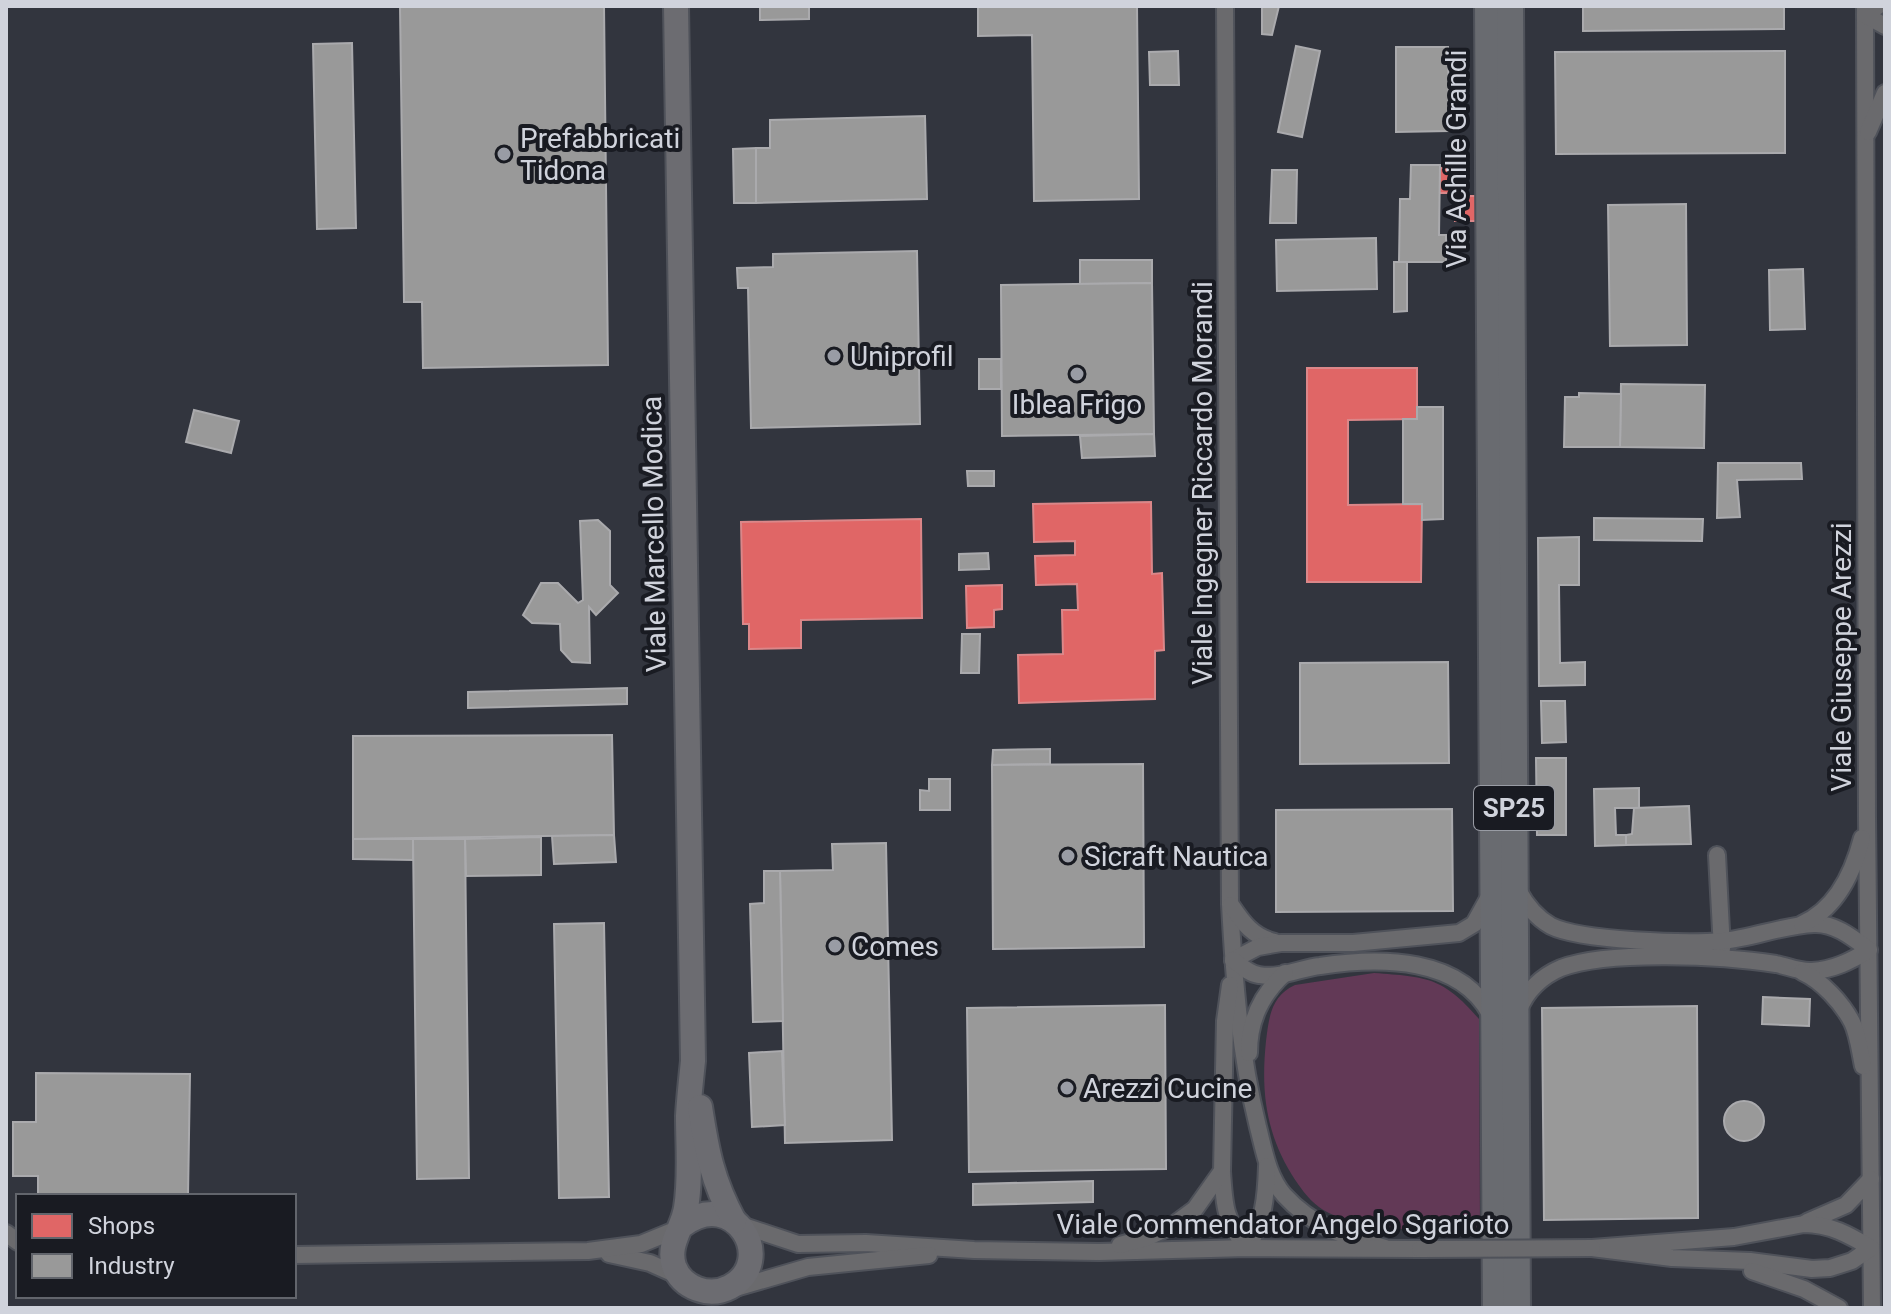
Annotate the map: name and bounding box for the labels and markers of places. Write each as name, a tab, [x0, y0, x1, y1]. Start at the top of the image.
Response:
place label: Prefabbricati Tidona	[520, 122, 680, 187]
marker: Prefabbricati Tidona	[495, 145, 513, 163]
place label: Uniprofil	[850, 340, 954, 373]
marker: Uniprofil	[825, 347, 843, 365]
marker: Iblea Frigo	[1068, 365, 1086, 383]
place label: Iblea Frigo	[1012, 388, 1142, 421]
place label: Sicraft Nautica	[1084, 840, 1269, 873]
marker: Sicraft Nautica	[1059, 847, 1077, 865]
place label: Comes	[851, 930, 939, 963]
marker: Comes	[826, 937, 844, 955]
place label: Arezzi Cucine	[1083, 1072, 1252, 1105]
marker: Arezzi Cucine	[1058, 1079, 1076, 1097]

